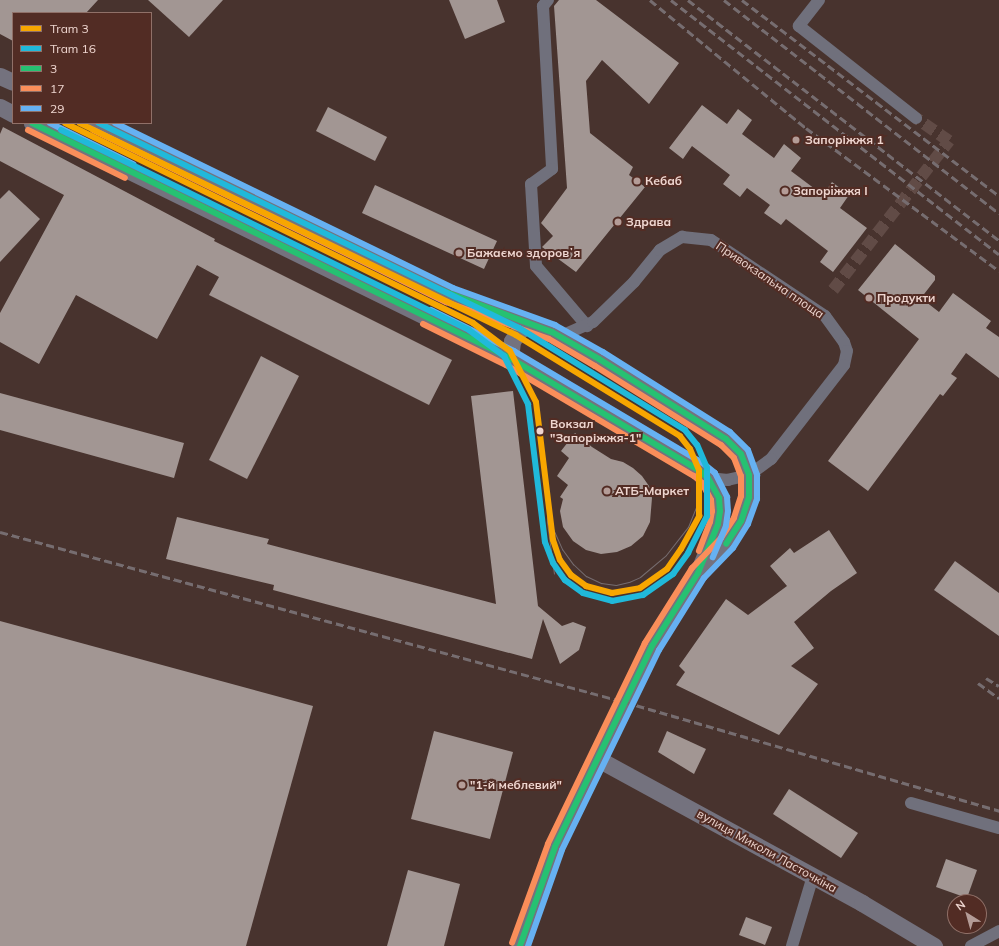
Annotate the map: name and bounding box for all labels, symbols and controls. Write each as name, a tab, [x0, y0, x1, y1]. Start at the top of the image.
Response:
legend	[12, 12, 152, 124]
text: Tram 3	[50, 21, 89, 36]
text: Tram 16	[50, 41, 96, 56]
text: 3	[50, 61, 57, 76]
text: 17	[50, 81, 64, 96]
text: 29	[50, 101, 64, 116]
place label: Запоріжжя 1	[805, 133, 884, 147]
marker: Запоріжжя 1	[790, 134, 802, 146]
place label: Кебаб	[645, 174, 682, 188]
marker: Кебаб	[632, 176, 642, 186]
place label: Запорiжжя I	[793, 184, 868, 198]
marker: Запорiжжя I	[780, 186, 790, 196]
place label: Здрава	[626, 215, 671, 229]
marker: Здрава	[613, 217, 623, 227]
street label: Привокзальна площа	[713, 239, 827, 321]
place label: Бажаємо здоровʼя	[467, 246, 580, 260]
marker: Бажаємо здоровʼя	[454, 248, 464, 258]
place label: Продукти	[877, 291, 935, 305]
marker: Продукти	[864, 293, 874, 303]
place label: Вокзал "Запоріжжя-1"	[550, 417, 641, 445]
marker: Вокзал "Запоріжжя-1"	[533, 424, 547, 438]
place label: АТБ-Маркет	[615, 484, 689, 498]
marker: АТБ-Маркет	[602, 486, 612, 496]
place label: "1-й меблевий"	[470, 778, 562, 792]
marker: "1-й меблевий"	[457, 780, 467, 790]
street label: вулиця Миколи Ласточкіна	[695, 806, 839, 896]
north arrow	[947, 894, 987, 934]
text: N	[953, 897, 968, 913]

